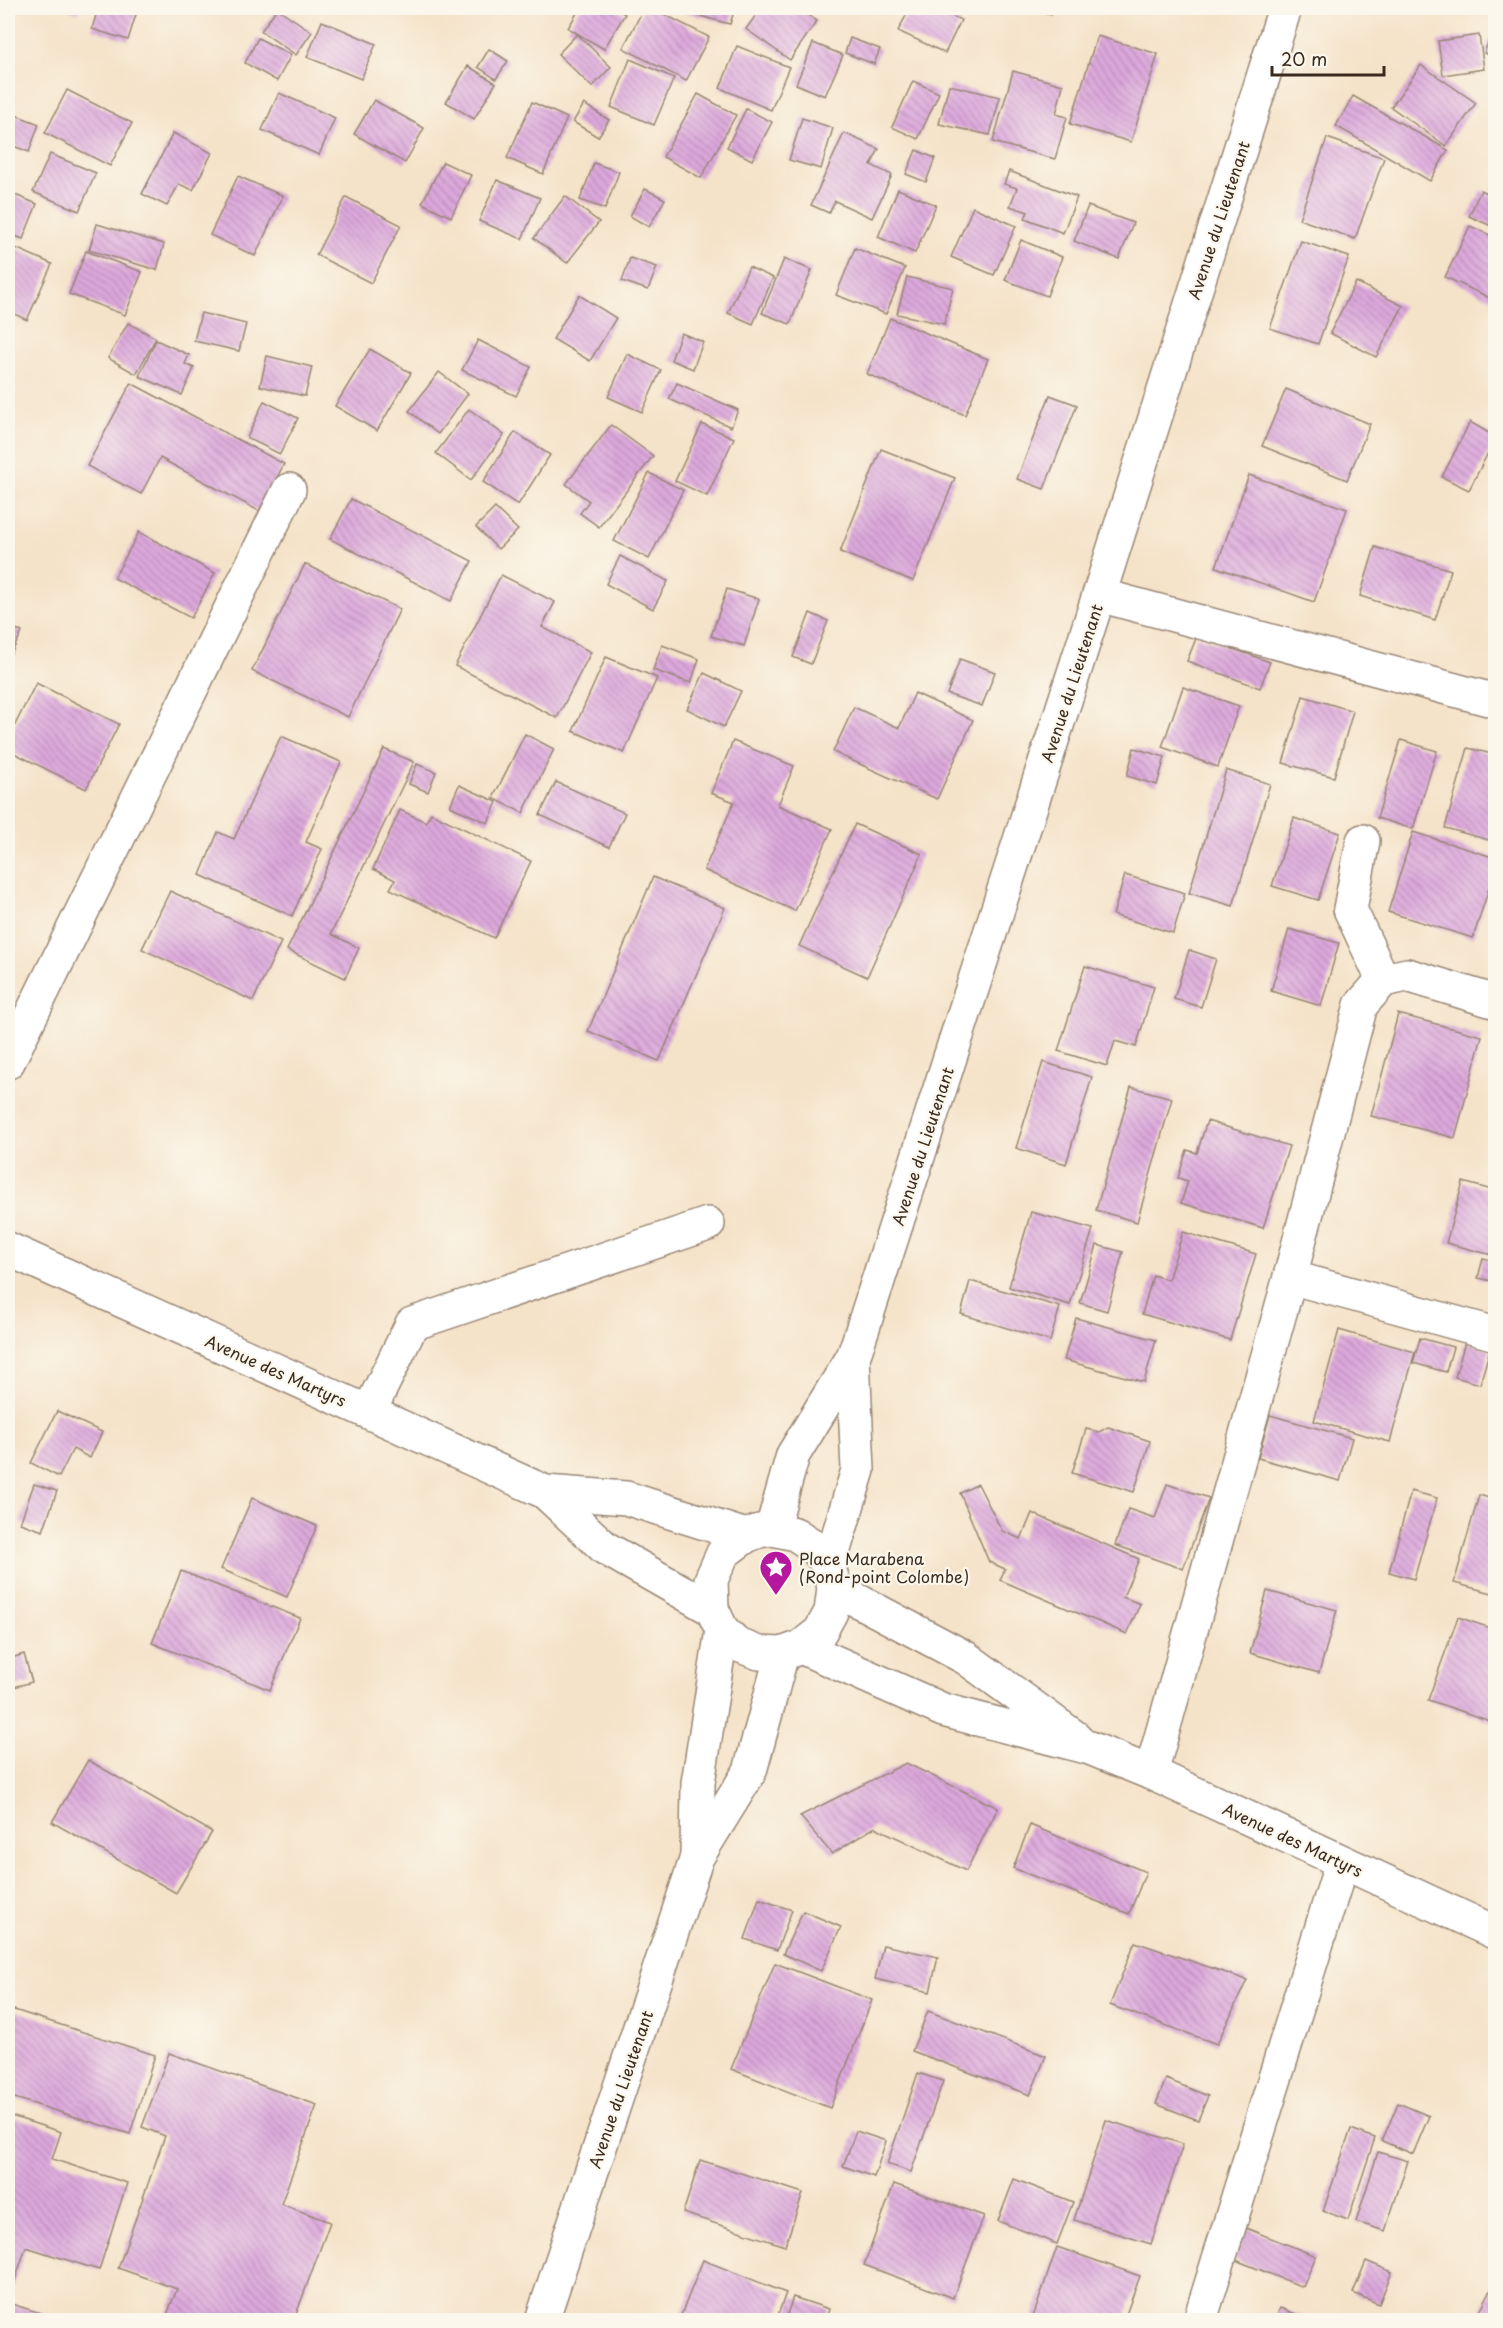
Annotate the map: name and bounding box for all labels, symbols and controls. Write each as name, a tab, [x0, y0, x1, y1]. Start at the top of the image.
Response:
scale bar	[1272, 39, 1384, 77]
text: 20 m	[1281, 45, 1327, 72]
street label: Avenue du Lieutenant	[1181, 137, 1255, 302]
street label: Avenue du Lieutenant	[1034, 600, 1108, 765]
street label: Avenue du Lieutenant	[885, 1063, 959, 1228]
street label: Avenue des Martyrs	[202, 1328, 350, 1412]
place label: Place Marabena (Rond-point Colombe)	[799, 1546, 969, 1588]
place icon: Place Marabena (Rond-point Colombe)	[758, 1549, 794, 1596]
street label: Avenue des Martyrs	[1219, 1796, 1367, 1882]
street label: Avenue du Lieutenant	[582, 2007, 658, 2171]

